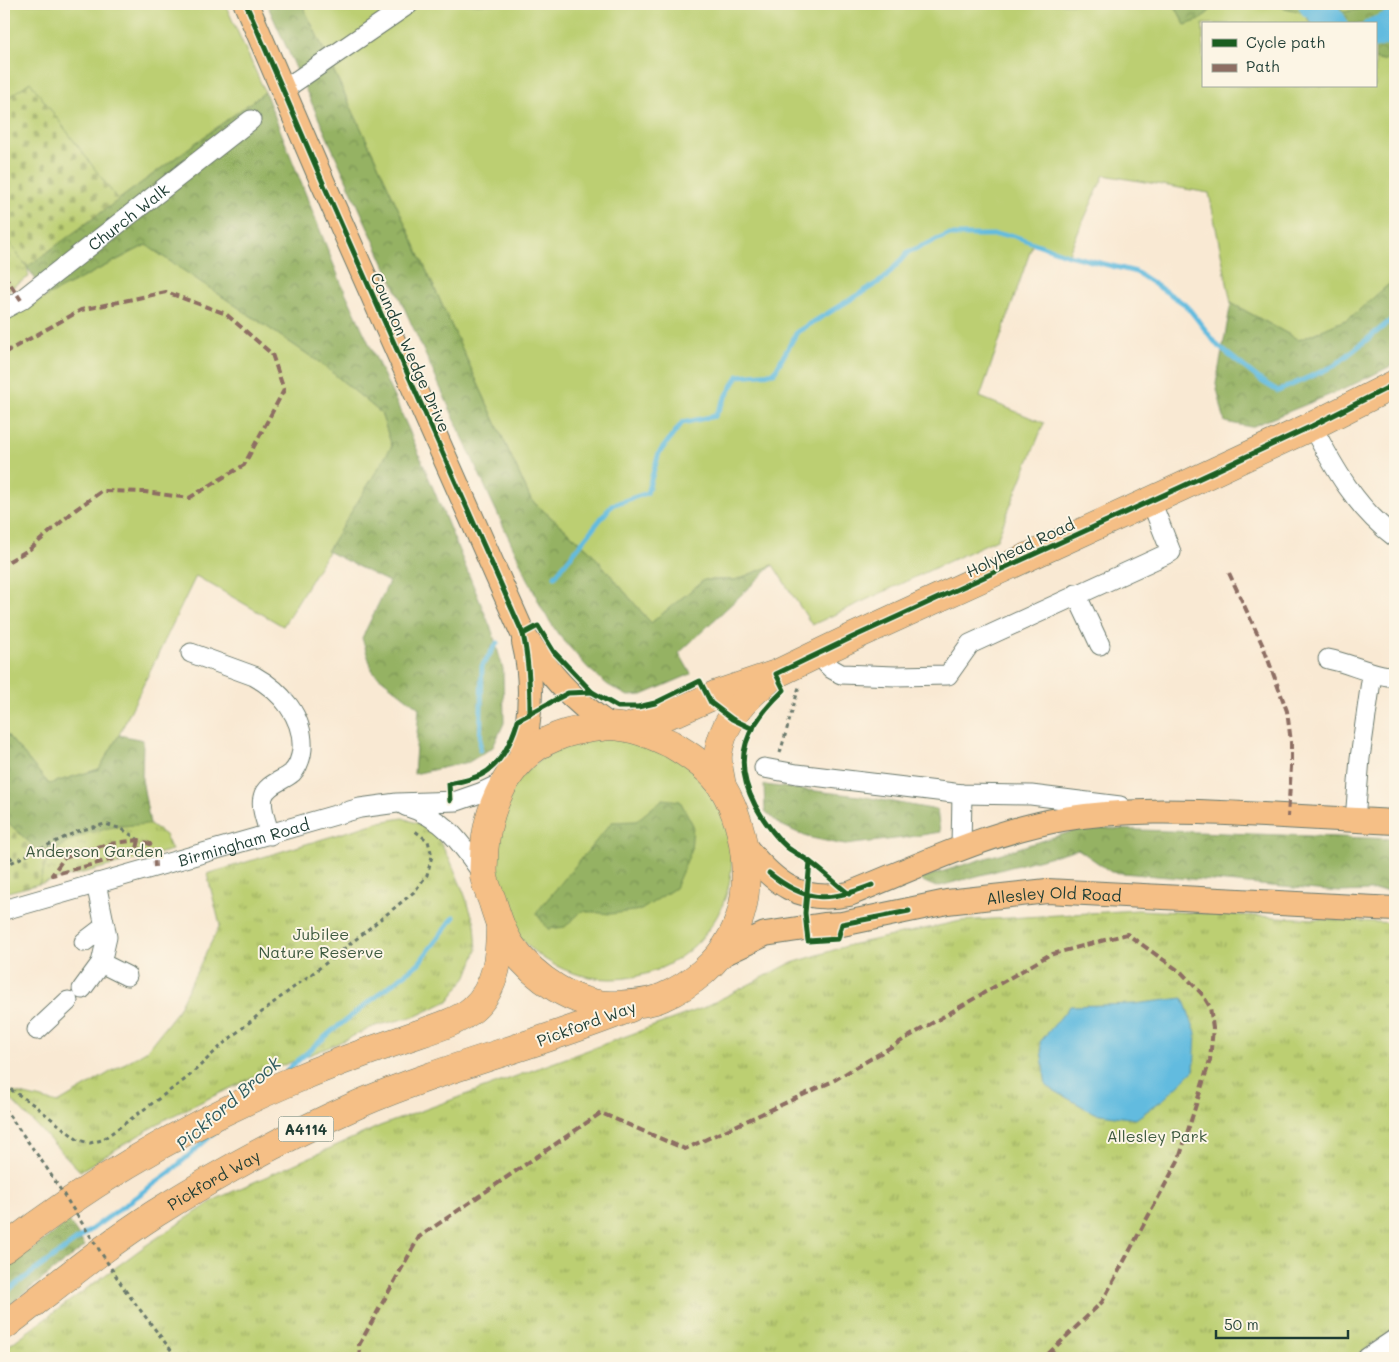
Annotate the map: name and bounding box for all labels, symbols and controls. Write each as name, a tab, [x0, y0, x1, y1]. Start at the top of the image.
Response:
legend	[1202, 22, 1376, 88]
text: Cycle path	[1246, 32, 1325, 52]
text: Path	[1246, 56, 1280, 76]
street label: Church Walk	[83, 178, 173, 255]
street label: Coundon Wedge Drive	[366, 269, 456, 435]
street label: Holyhead Road	[962, 513, 1078, 581]
street label: Birmingham Road	[175, 813, 311, 870]
park label: Anderson Garden	[25, 840, 163, 861]
street label: Allesley Old Road	[985, 880, 1122, 908]
park label: Jubilee Nature Reserve	[259, 923, 383, 962]
street label: Pickford Way	[534, 995, 638, 1051]
water label: Pickford Brook	[170, 1050, 286, 1155]
road number: A4114	[278, 1116, 334, 1142]
park label: Allesley Park	[1107, 1125, 1207, 1146]
street label: Pickford Way	[163, 1144, 263, 1214]
scale bar	[1216, 1307, 1349, 1339]
text: 50 m	[1224, 1314, 1259, 1334]

